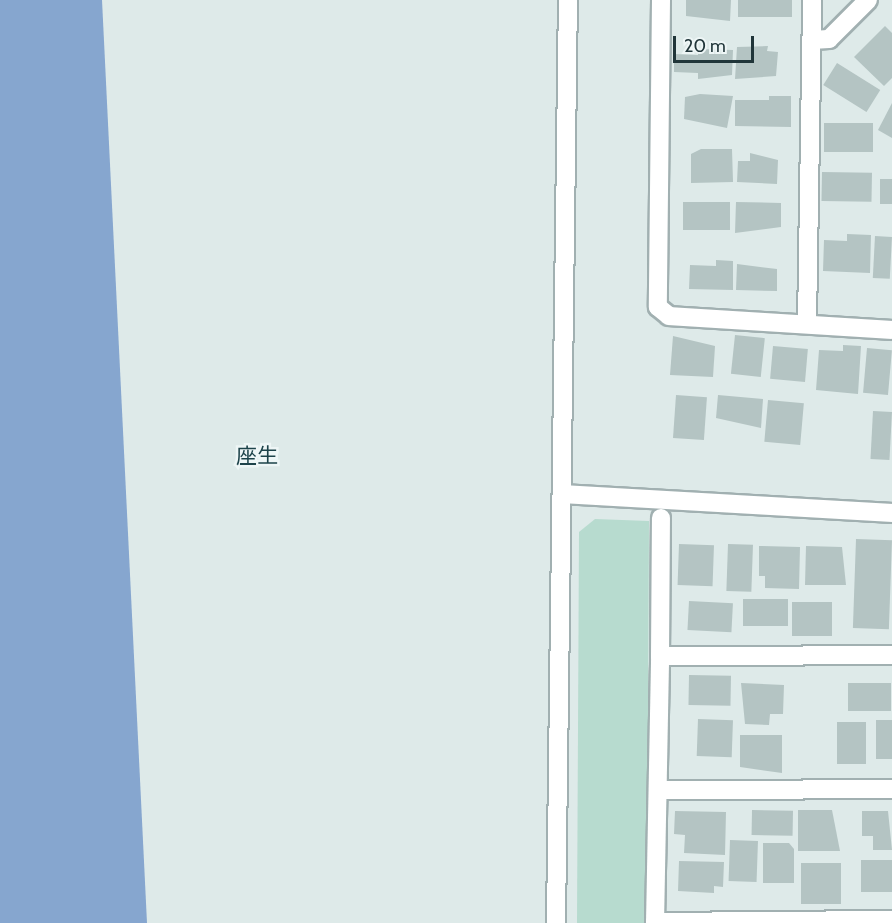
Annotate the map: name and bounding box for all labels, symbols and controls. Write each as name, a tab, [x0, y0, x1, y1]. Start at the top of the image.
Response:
scale bar	[676, 24, 757, 62]
text: 20 m	[684, 35, 726, 57]
district label: 座生	[236, 443, 278, 469]

